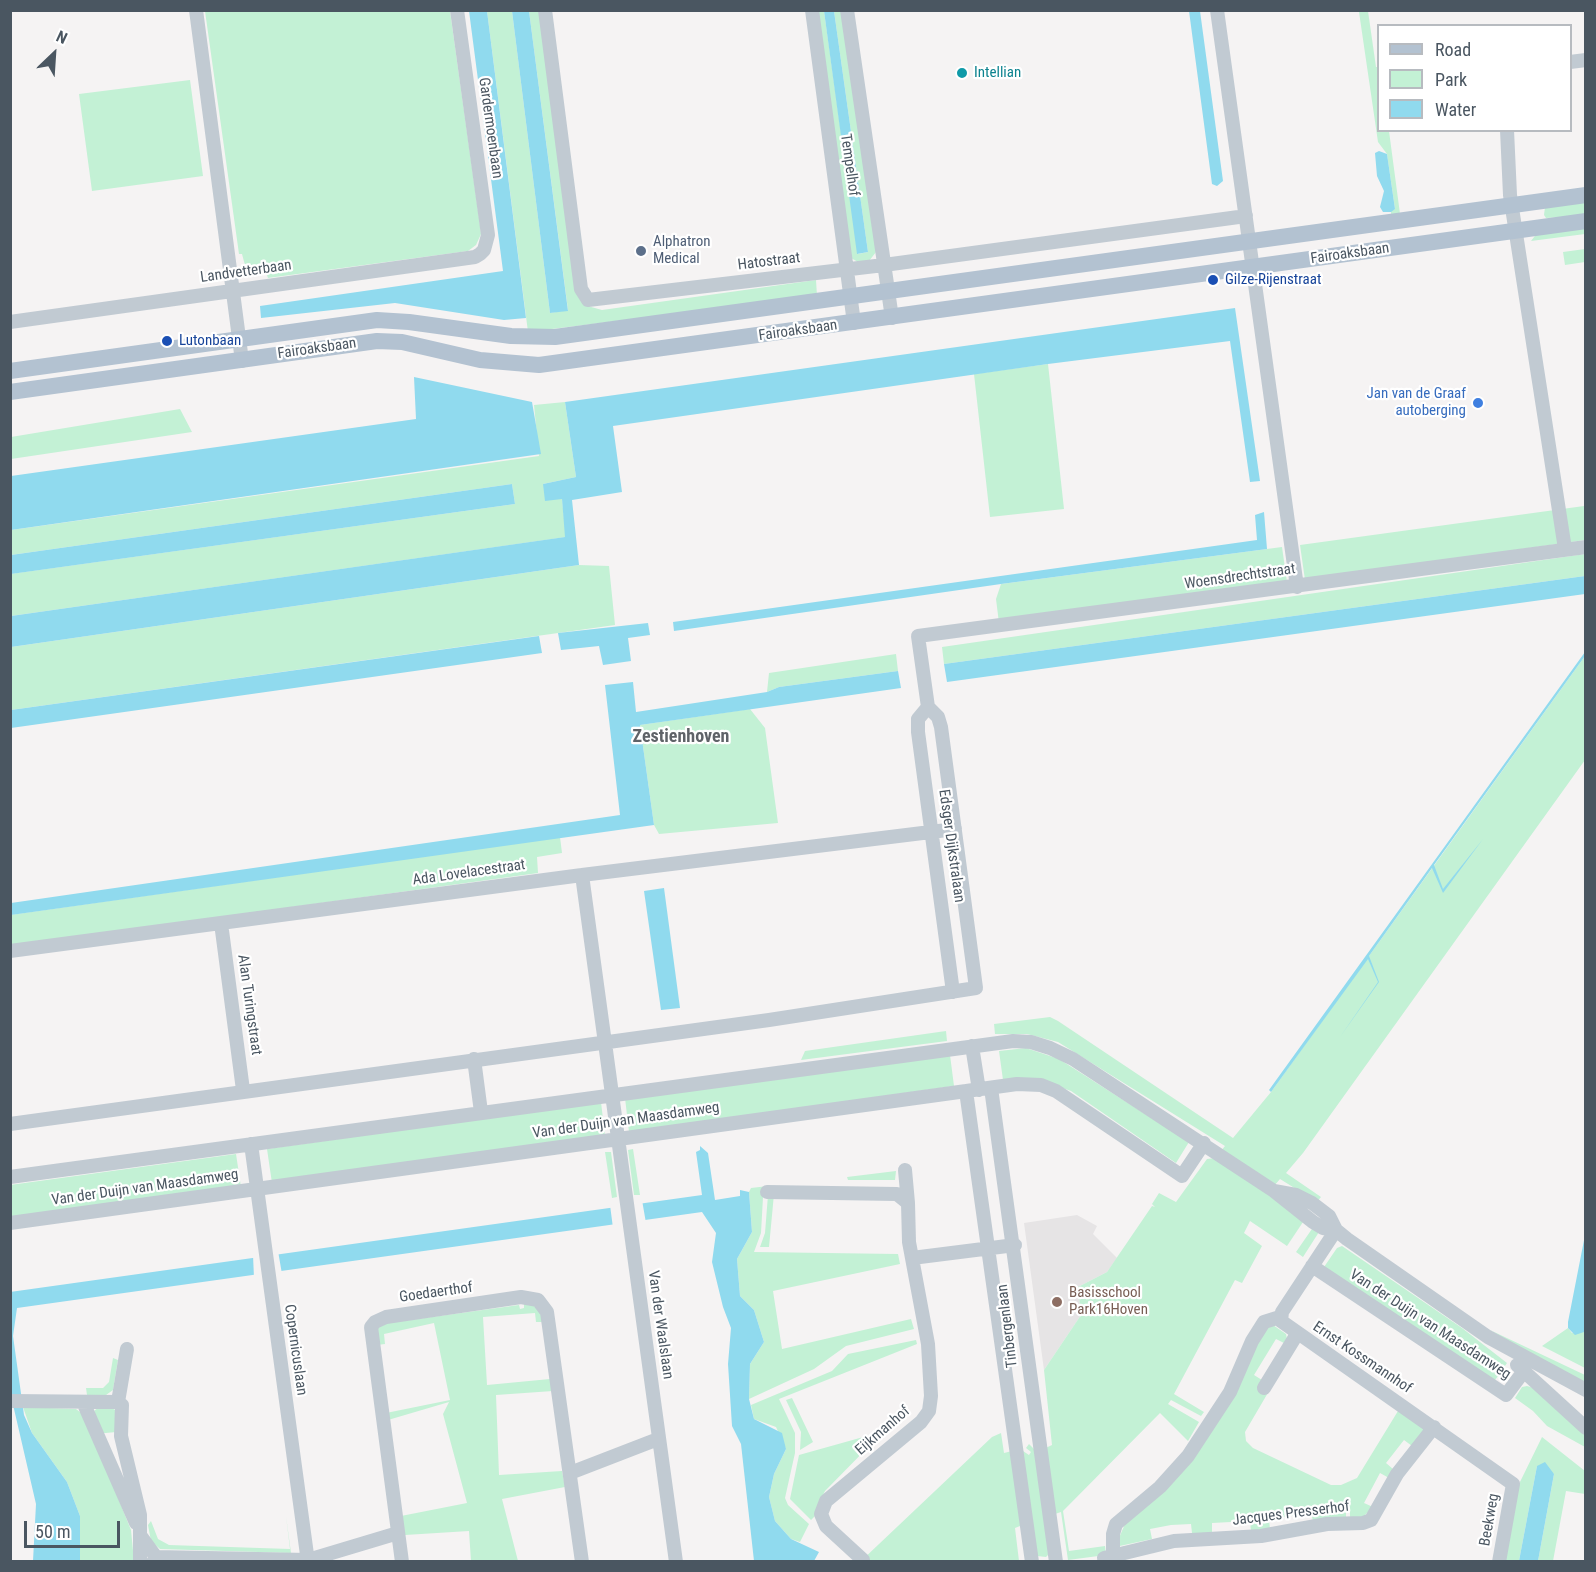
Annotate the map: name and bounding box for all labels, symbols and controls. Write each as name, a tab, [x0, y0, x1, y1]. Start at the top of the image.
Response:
north arrow	[24, 24, 84, 84]
legend	[1377, 24, 1572, 132]
text: N	[53, 27, 70, 48]
text: Road	[1435, 39, 1471, 60]
place label: Intellian	[974, 64, 1021, 82]
marker: Intellian	[955, 66, 969, 80]
text: Park	[1435, 69, 1467, 90]
street label: Gardermoenbaan	[474, 76, 506, 180]
text: Water	[1435, 99, 1476, 120]
street label: Tempelhof	[836, 133, 862, 197]
place label: Alphatron Medical	[653, 233, 711, 268]
street label: Fairoaksbaan	[1309, 240, 1391, 268]
marker: Alphatron Medical	[634, 244, 648, 258]
street label: Hatostraat	[737, 249, 801, 275]
street label: Landvetterbaan	[199, 257, 293, 287]
place label: Gilze-Rijenstraat	[1225, 271, 1321, 289]
marker: Gilze-Rijenstraat	[1206, 273, 1220, 287]
street label: Fairoaksbaan	[757, 317, 839, 345]
place label: Lutonbaan	[179, 332, 241, 350]
marker: Lutonbaan	[160, 334, 174, 348]
street label: Fairoaksbaan	[276, 335, 358, 363]
place label: Jan van de Graaf autoberging	[1366, 385, 1466, 420]
marker: Jan van de Graaf autoberging	[1471, 396, 1485, 410]
street label: Woensdrechtstraat	[1183, 560, 1297, 594]
district label: Zestienhoven	[633, 726, 729, 748]
street label: Edsger Dijkstralaan	[934, 788, 968, 904]
street label: Ada Lovelacestraat	[412, 856, 526, 890]
street label: Alan Turingstraat	[233, 954, 265, 1056]
street label: Van der Duijn van Maasdamweg	[531, 1099, 721, 1143]
street label: Van der Duijn van Maasdamweg	[50, 1166, 240, 1210]
street label: Van der Duijn van Maasdamweg	[1346, 1266, 1514, 1384]
street label: Van der Waalslaan	[643, 1270, 677, 1380]
street label: Goedaerthof	[398, 1279, 474, 1307]
street label: Tinbergenlaan	[994, 1283, 1022, 1369]
place label: Basisschool Park16Hoven	[1069, 1284, 1148, 1319]
marker: Basisschool Park16Hoven	[1050, 1295, 1064, 1309]
street label: Copernicuslaan	[280, 1303, 310, 1397]
street label: Ernst Kossmannhof	[1309, 1318, 1415, 1398]
street label: Eijkmanhof	[852, 1402, 914, 1460]
street label: Beekweg	[1477, 1492, 1503, 1548]
street label: Jacques Presserhof	[1231, 1498, 1351, 1530]
scale bar	[27, 1509, 123, 1547]
text: 50 m	[35, 1521, 70, 1542]

